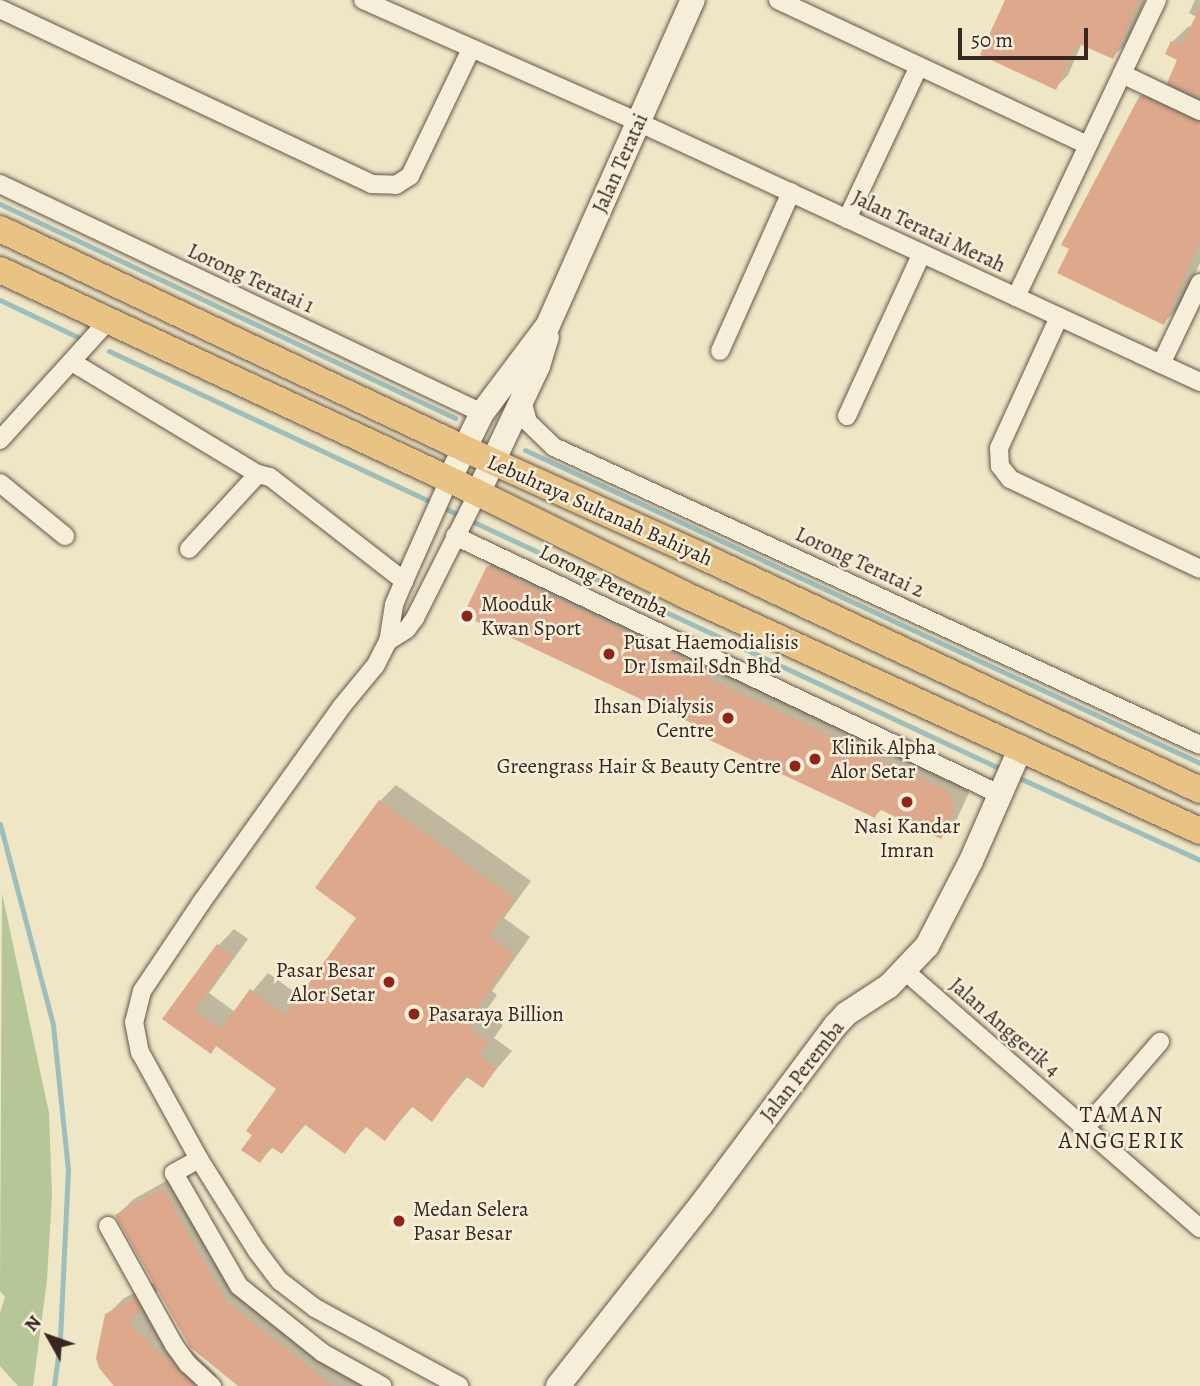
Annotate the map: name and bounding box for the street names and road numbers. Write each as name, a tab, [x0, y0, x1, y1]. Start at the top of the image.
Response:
street label: Jalan Teratai	[587, 109, 653, 217]
street label: Jalan Teratai Merah	[848, 184, 1010, 278]
street label: Lorong Teratai 1	[184, 238, 318, 318]
street label: Lebuhraya Sultanah Bahiyah	[483, 449, 717, 571]
street label: Lorong Teratai 2	[791, 521, 929, 603]
street label: Lorong Peremba	[535, 539, 673, 623]
street label: Jalan Anggerik 4	[944, 972, 1066, 1082]
street label: Jalan Peremba	[755, 1015, 849, 1127]

